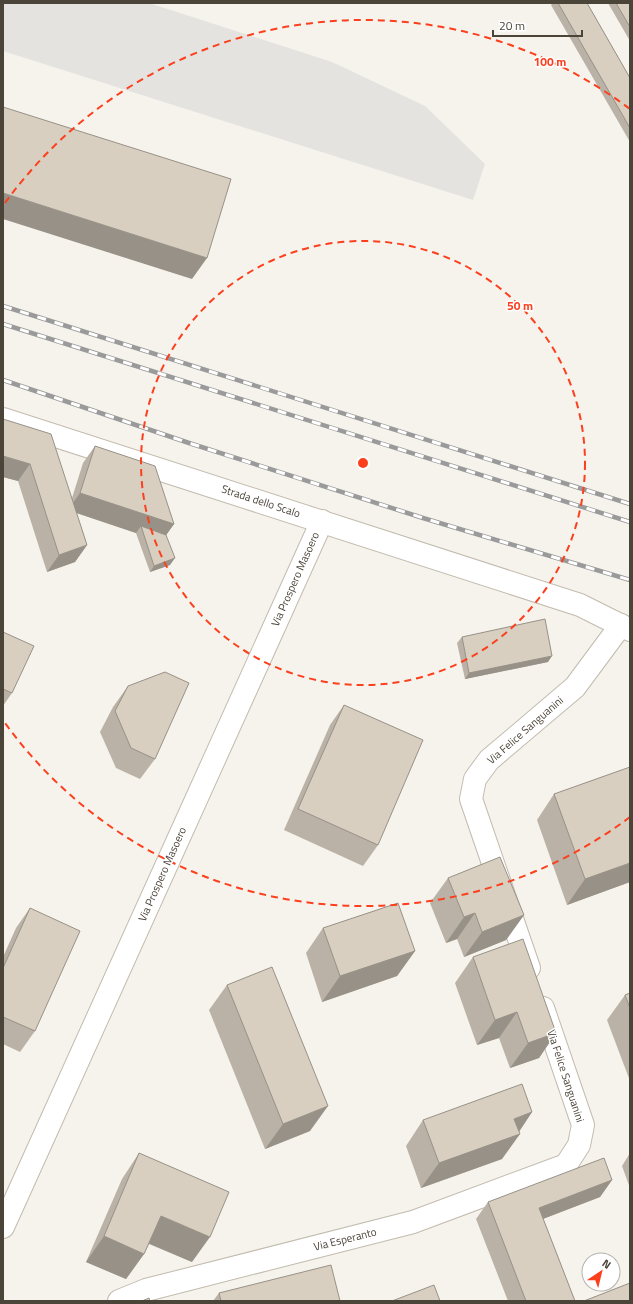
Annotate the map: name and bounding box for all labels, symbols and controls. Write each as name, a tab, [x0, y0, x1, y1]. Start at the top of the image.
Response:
scale bar	[493, 12, 582, 38]
text: 20 m	[499, 16, 525, 35]
text: 100 m	[534, 52, 566, 71]
text: 50 m	[507, 296, 533, 315]
centre of rings	[356, 456, 370, 470]
street label: Strada dello Scalo	[219, 481, 303, 521]
street label: Via Prospero Masoero	[267, 529, 323, 629]
street label: Via Felice Sanguanini	[483, 692, 567, 768]
street label: Via Prospero Masoero	[134, 824, 190, 924]
street label: Via Felice Sanguanini	[543, 1028, 589, 1124]
street label: Via Esperanto	[312, 1223, 378, 1255]
north arrow	[581, 1252, 621, 1292]
text: N	[599, 1255, 614, 1273]

